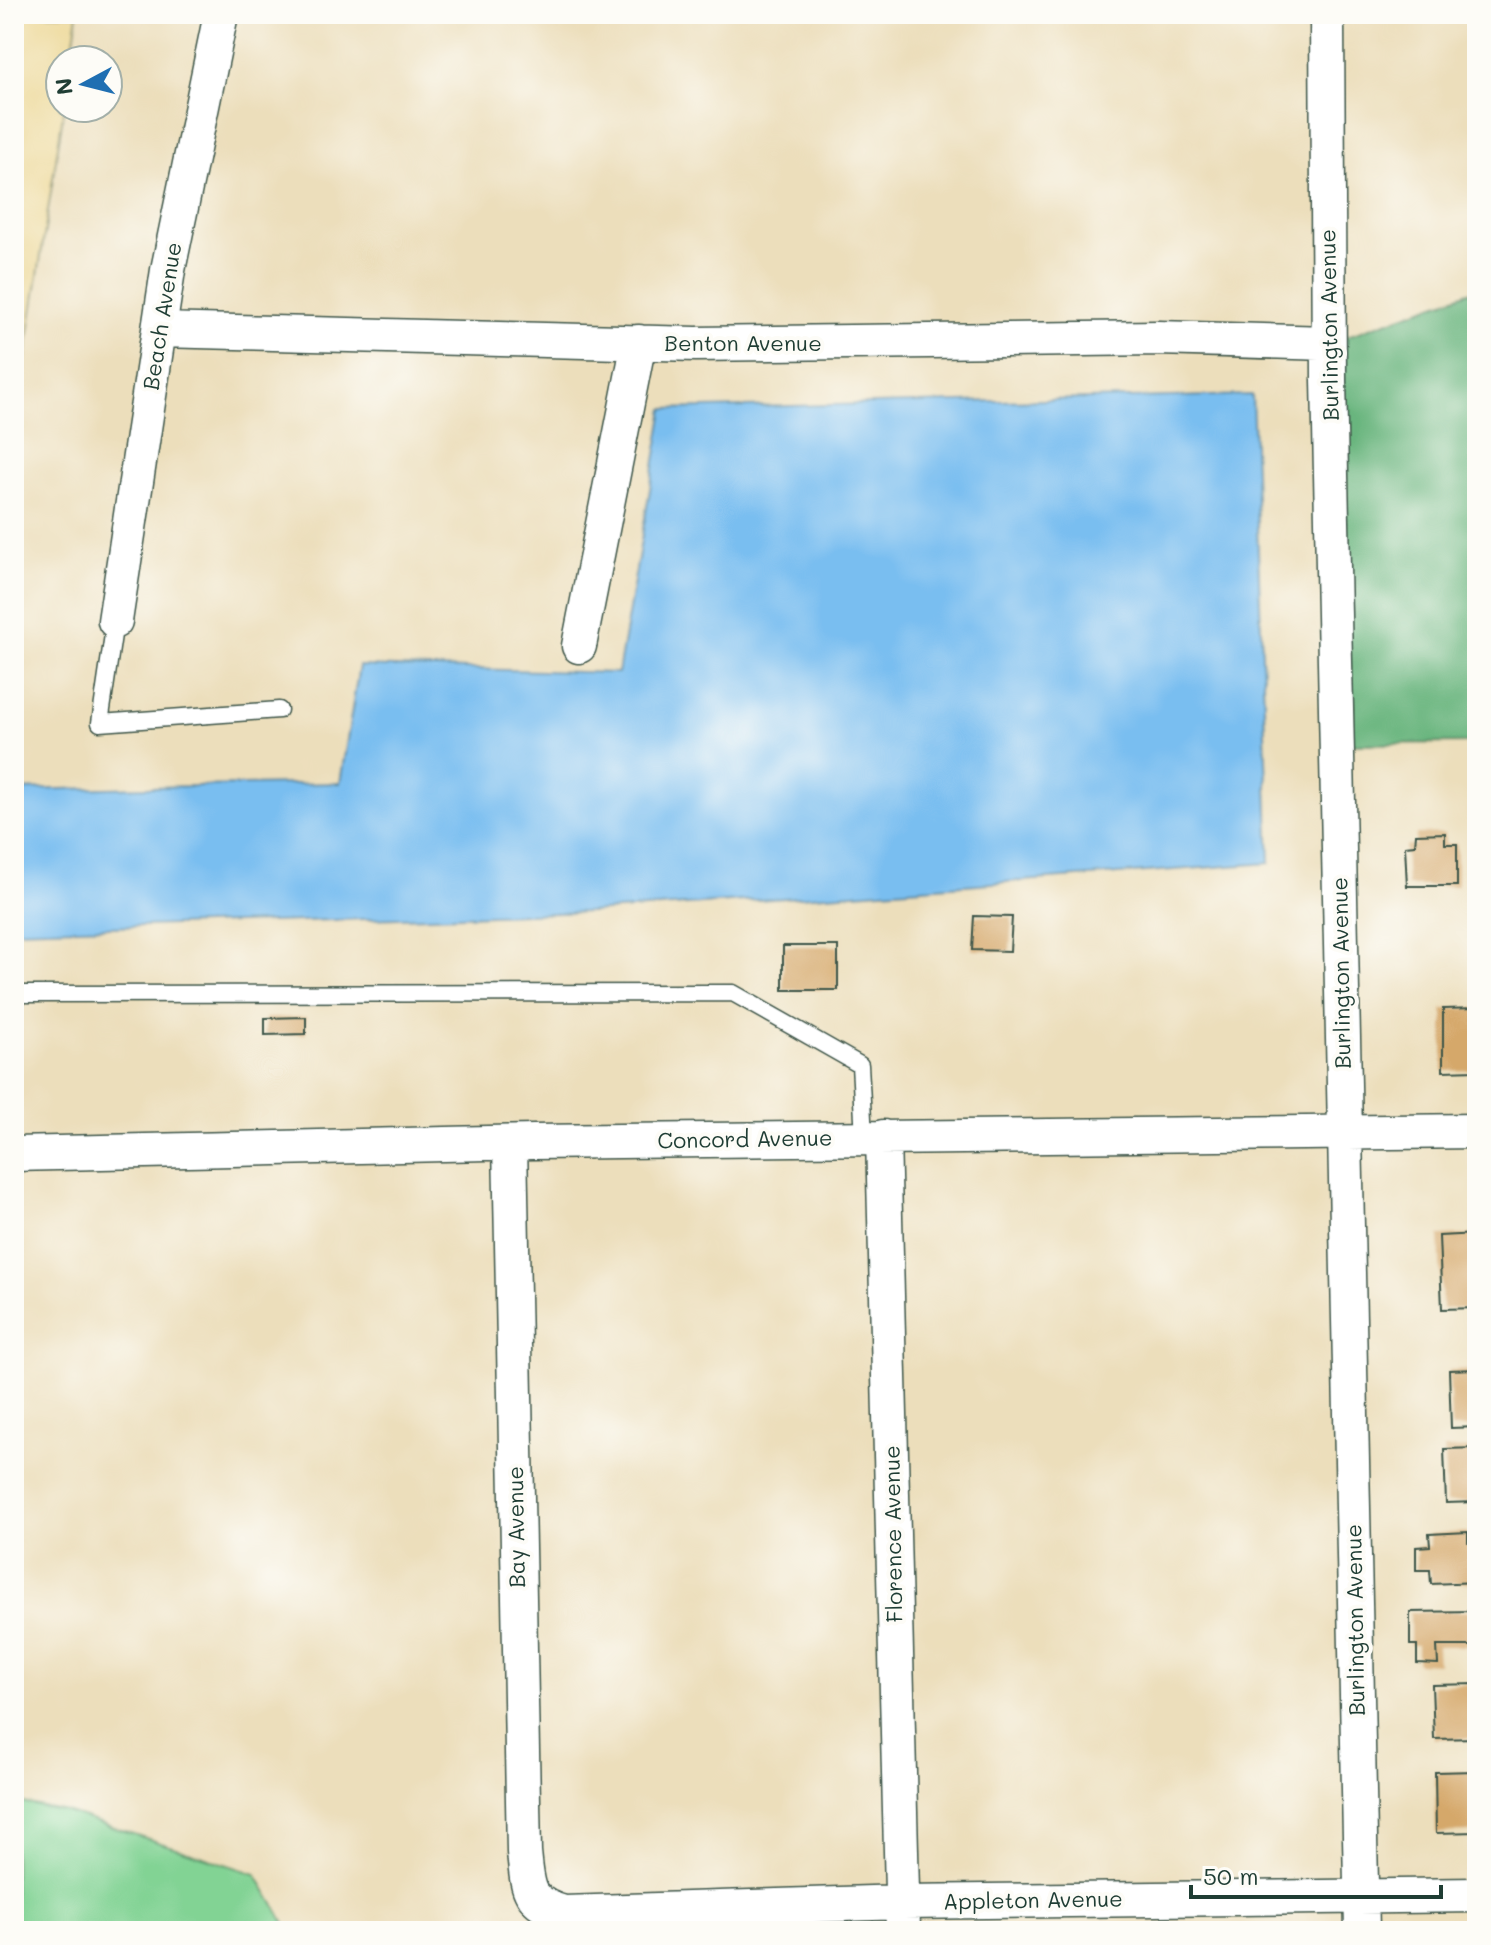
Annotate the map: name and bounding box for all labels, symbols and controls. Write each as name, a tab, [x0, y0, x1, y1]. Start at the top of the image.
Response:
north arrow	[44, 44, 124, 124]
text: N	[48, 76, 79, 97]
street label: Burlington Avenue	[1312, 229, 1345, 421]
street label: Beach Avenue	[135, 240, 188, 392]
street label: Benton Avenue	[664, 328, 822, 357]
street label: Burlington Avenue	[1324, 877, 1357, 1069]
street label: Concord Avenue	[657, 1122, 833, 1155]
street label: Florence Avenue	[876, 1445, 909, 1623]
street label: Bay Avenue	[500, 1466, 531, 1588]
street label: Burlington Avenue	[1338, 1524, 1371, 1716]
scale bar	[1191, 1849, 1441, 1899]
text: 50 m	[1203, 1860, 1259, 1891]
street label: Appleton Avenue	[943, 1883, 1123, 1916]

